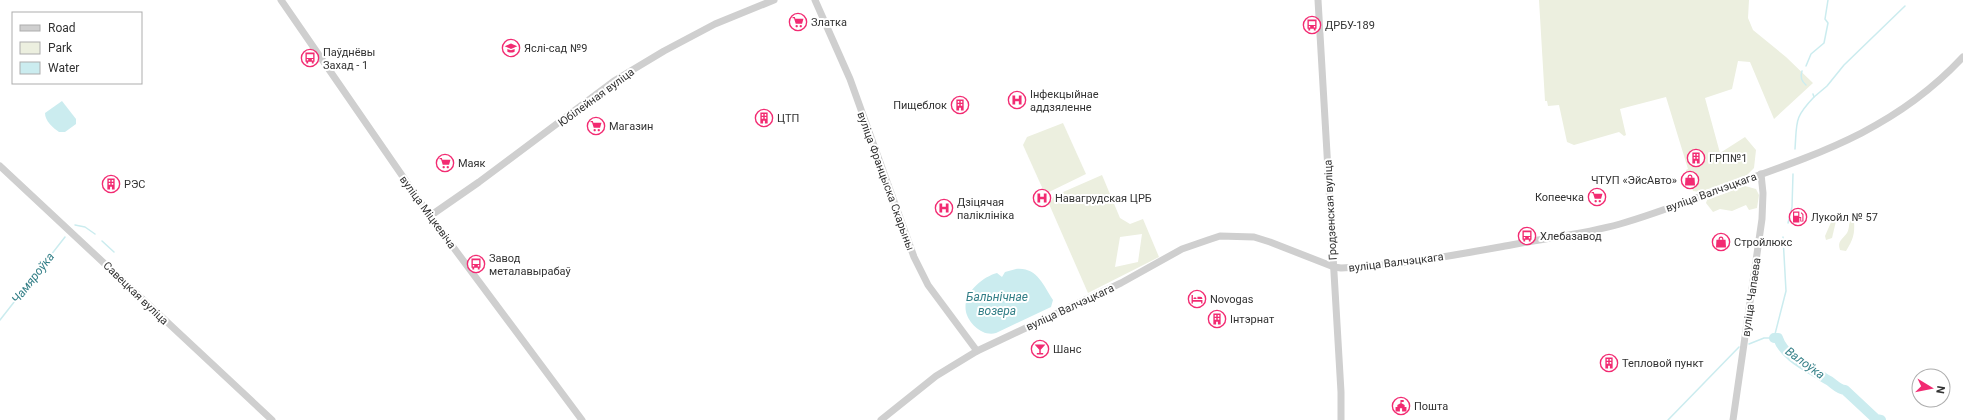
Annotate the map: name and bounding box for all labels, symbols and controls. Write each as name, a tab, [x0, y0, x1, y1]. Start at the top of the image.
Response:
legend	[12, 12, 142, 84]
supermarket icon: Златка	[788, 12, 808, 32]
bus stop icon: ДРБУ-189	[1302, 15, 1322, 35]
place label: Златка	[811, 16, 847, 29]
place label: ДРБУ-189	[1325, 19, 1375, 32]
text: Road	[48, 21, 76, 35]
school or university icon: Яслі-сад №9	[501, 38, 521, 58]
text: Park	[48, 41, 73, 55]
place label: Яслі-сад №9	[524, 42, 587, 55]
place label: Паўднёвы Захад - 1	[323, 46, 375, 72]
bus stop icon: Паўднёвы Захад - 1	[300, 48, 320, 68]
text: Water	[48, 61, 79, 75]
street label: Юбілейная вуліца	[556, 65, 637, 129]
place label: Інфекцыйнае аддзяленне	[1030, 88, 1099, 114]
hospital icon: Інфекцыйнае аддзяленне	[1007, 90, 1027, 110]
building icon: Пищеблок	[950, 95, 970, 115]
place label: Пищеблок	[893, 99, 947, 112]
building icon: ЦТП	[754, 108, 774, 128]
street label: вуліца Францыска Скарыны	[854, 110, 917, 252]
place label: ЦТП	[777, 112, 799, 125]
supermarket icon: Магазин	[586, 116, 606, 136]
place label: Магазин	[609, 120, 653, 133]
building icon: ГРП№1	[1686, 148, 1706, 168]
place label: ГРП№1	[1709, 152, 1747, 165]
supermarket icon: Маяк	[435, 153, 455, 173]
place label: Маяк	[458, 157, 486, 170]
street label: Гродзенская вуліца	[1321, 159, 1340, 261]
street label: вуліца Валчэцкага	[1664, 170, 1758, 215]
shop icon: ЧТУП «ЭйсАвто»	[1680, 170, 1700, 190]
street label: вуліца Міцкевіча	[397, 173, 458, 251]
building icon: РЭС	[101, 174, 121, 194]
place label: ЧТУП «ЭйсАвто»	[1591, 174, 1677, 187]
place label: РЭС	[124, 178, 146, 191]
supermarket icon: Копеечка	[1587, 187, 1607, 207]
hospital icon: Навагрудская ЦРБ	[1032, 188, 1052, 208]
place label: Копеечка	[1535, 191, 1584, 204]
place label: Навагрудская ЦРБ	[1055, 192, 1152, 205]
place label: Дзіцячая паліклініка	[957, 196, 1014, 222]
hospital icon: Дзіцячая паліклініка	[934, 198, 954, 218]
fuel station icon: Лукойл № 57	[1788, 207, 1808, 227]
place label: Лукойл № 57	[1811, 211, 1878, 224]
bus stop icon: Хлебазавод	[1517, 226, 1537, 246]
place label: Хлебазавод	[1540, 230, 1602, 243]
shop icon: Стройлюкс	[1711, 232, 1731, 252]
place label: Стройлюкс	[1734, 236, 1792, 249]
water label: Чамяроўка	[9, 250, 57, 306]
street label: вуліца Валчэцкага	[1348, 250, 1444, 275]
place label: Завод металавырабаў	[489, 252, 571, 278]
bus stop icon: Завод металавырабаў	[466, 254, 486, 274]
street label: вуліца Чапаева	[1740, 257, 1763, 337]
street label: Савецкая вуліца	[100, 259, 171, 328]
street label: вуліца Валчэцкага	[1024, 281, 1116, 334]
hotel icon: Novogas	[1187, 289, 1207, 309]
water label: Бальнічнае возера	[966, 290, 1028, 318]
place label: Novogas	[1210, 293, 1254, 306]
building icon: Інтэрнат	[1207, 309, 1227, 329]
place label: Інтэрнат	[1230, 313, 1275, 326]
bar icon: Шанс	[1030, 339, 1050, 359]
place label: Шанс	[1053, 343, 1082, 356]
water label: Валоўка	[1783, 344, 1827, 382]
building icon: Тепловой пункт	[1599, 353, 1619, 373]
place label: Тепловой пункт	[1622, 357, 1704, 370]
north arrow	[1911, 368, 1951, 408]
text: N	[1933, 385, 1947, 395]
public building icon: Пошта	[1391, 396, 1411, 416]
place label: Пошта	[1414, 400, 1448, 413]

